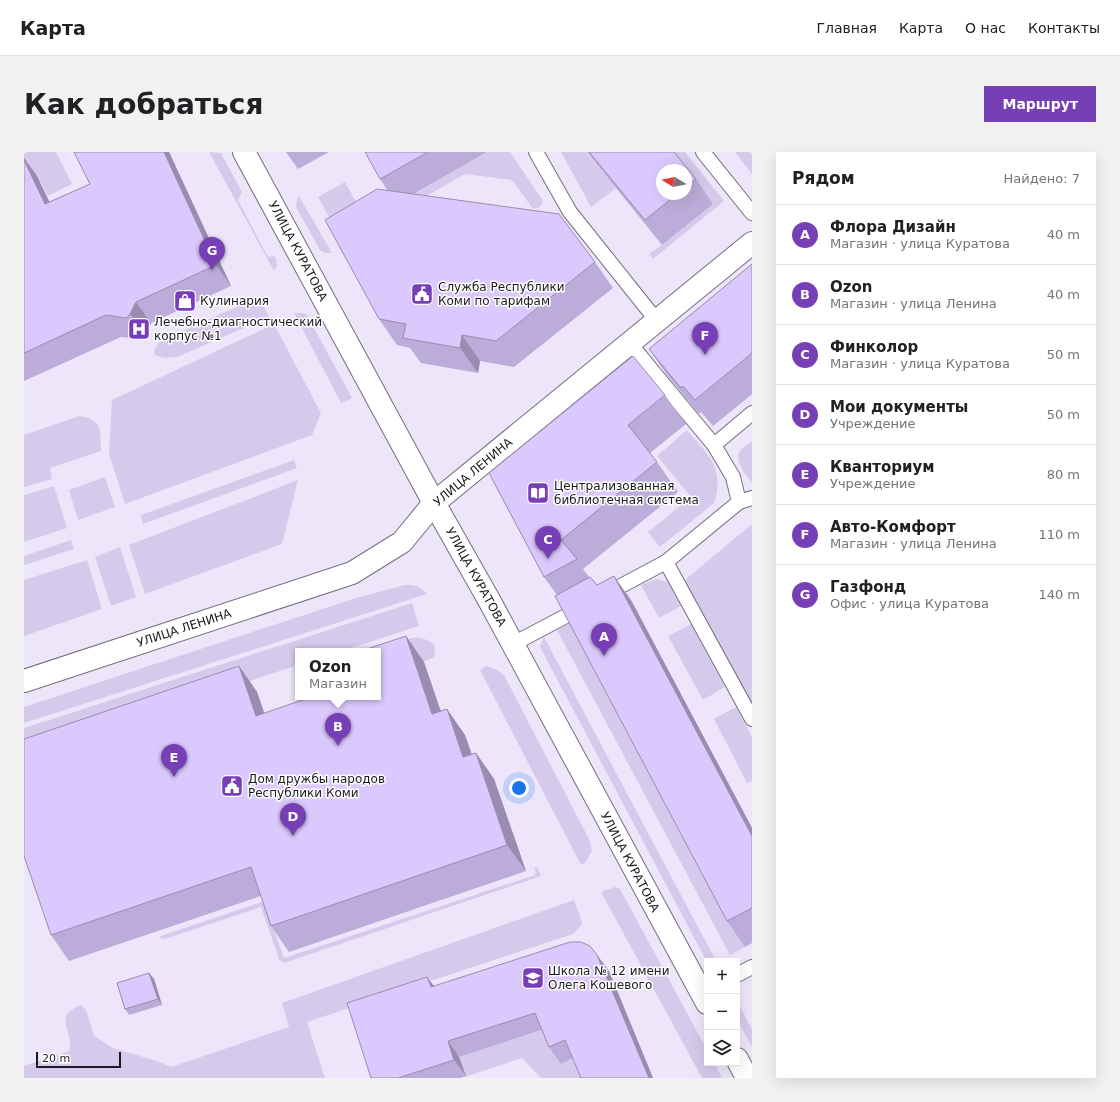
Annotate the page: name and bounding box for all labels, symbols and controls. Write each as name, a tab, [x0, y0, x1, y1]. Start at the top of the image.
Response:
text: Карта	[20, 17, 86, 39]
text: Главная	[816, 20, 877, 36]
text: Карта	[899, 20, 943, 36]
text: О нас	[965, 20, 1006, 36]
text: Контакты	[1028, 20, 1100, 36]
button: Маршрут	[984, 86, 1096, 122]
text: Как добраться	[24, 88, 263, 121]
north arrow	[656, 164, 692, 200]
text: Рядом	[792, 168, 855, 188]
text: Найдено: 7	[1004, 171, 1080, 186]
street label: УЛИЦА КУРАТОВА	[266, 199, 331, 304]
text: Флора Дизайн	[830, 218, 956, 236]
text: A	[800, 227, 810, 242]
text: 40 m	[1047, 227, 1080, 242]
text: Магазин · улица Куратова	[830, 236, 1010, 251]
pin: G	[199, 237, 225, 270]
text: Ozon	[830, 278, 872, 296]
place label: Служба Республики Коми по тарифам	[438, 280, 565, 308]
public building icon: Служба Республики Коми по тарифам	[409, 281, 435, 307]
text: B	[800, 287, 810, 302]
text: 40 m	[1047, 287, 1080, 302]
shop icon: Кулинария	[172, 288, 198, 314]
place label: Кулинария	[200, 294, 269, 308]
text: Магазин · улица Ленина	[830, 296, 997, 311]
place label: Лечебно-диагностический корпус №1	[154, 315, 322, 343]
hospital icon: Лечебно-диагностический корпус №1	[126, 316, 152, 342]
pin: F	[692, 322, 718, 355]
text: Финколор	[830, 338, 918, 356]
text: C	[800, 347, 810, 362]
text: 50 m	[1047, 347, 1080, 362]
text: Магазин · улица Куратова	[830, 356, 1010, 371]
text: Мои документы	[830, 398, 968, 416]
text: D	[800, 407, 810, 422]
text: 50 m	[1047, 407, 1080, 422]
text: Учреждение	[830, 416, 916, 431]
street label: УЛИЦА ЛЕНИНА	[431, 434, 516, 509]
text: Кванториум	[830, 458, 935, 476]
text: E	[801, 467, 809, 482]
text: 80 m	[1047, 467, 1080, 482]
text: Учреждение	[830, 476, 916, 491]
place label: Централизованная библиотечная система	[554, 479, 699, 507]
library icon: Централизованная библиотечная система	[525, 480, 551, 506]
text: Авто-Комфорт	[830, 518, 956, 536]
street label: УЛИЦА КУРАТОВА	[443, 525, 509, 630]
pin: C	[535, 526, 561, 559]
text: F	[801, 527, 809, 542]
text: 110 m	[1038, 527, 1080, 542]
text: Магазин · улица Ленина	[830, 536, 997, 551]
text: Газфонд	[830, 578, 906, 596]
text: G	[800, 587, 810, 602]
text: 140 m	[1038, 587, 1080, 602]
text: Офис · улица Куратова	[830, 596, 989, 611]
street label: УЛИЦА ЛЕНИНА	[135, 606, 234, 650]
pin: A	[591, 623, 617, 656]
popup	[295, 648, 381, 700]
text: Ozon	[309, 658, 352, 676]
text: Магазин	[309, 676, 367, 691]
pin: B	[325, 713, 351, 746]
pin: E	[161, 744, 187, 777]
place label: Дом дружбы народов Республики Коми	[248, 772, 385, 800]
public building icon: Дом дружбы народов Республики Коми	[219, 773, 245, 799]
your location	[509, 778, 529, 798]
pin: D	[280, 803, 306, 836]
street label: УЛИЦА КУРАТОВА	[598, 810, 663, 915]
map controls	[704, 958, 740, 1066]
button: +	[704, 958, 740, 994]
place label: Школа № 12 имени Олега Кошевого	[548, 964, 670, 992]
school or university icon: Школа № 12 имени Олега Кошевого	[520, 965, 546, 991]
button: −	[704, 994, 740, 1030]
button: layers	[704, 1030, 740, 1066]
scale bar	[36, 1050, 121, 1069]
text: 20 m	[42, 1052, 70, 1065]

